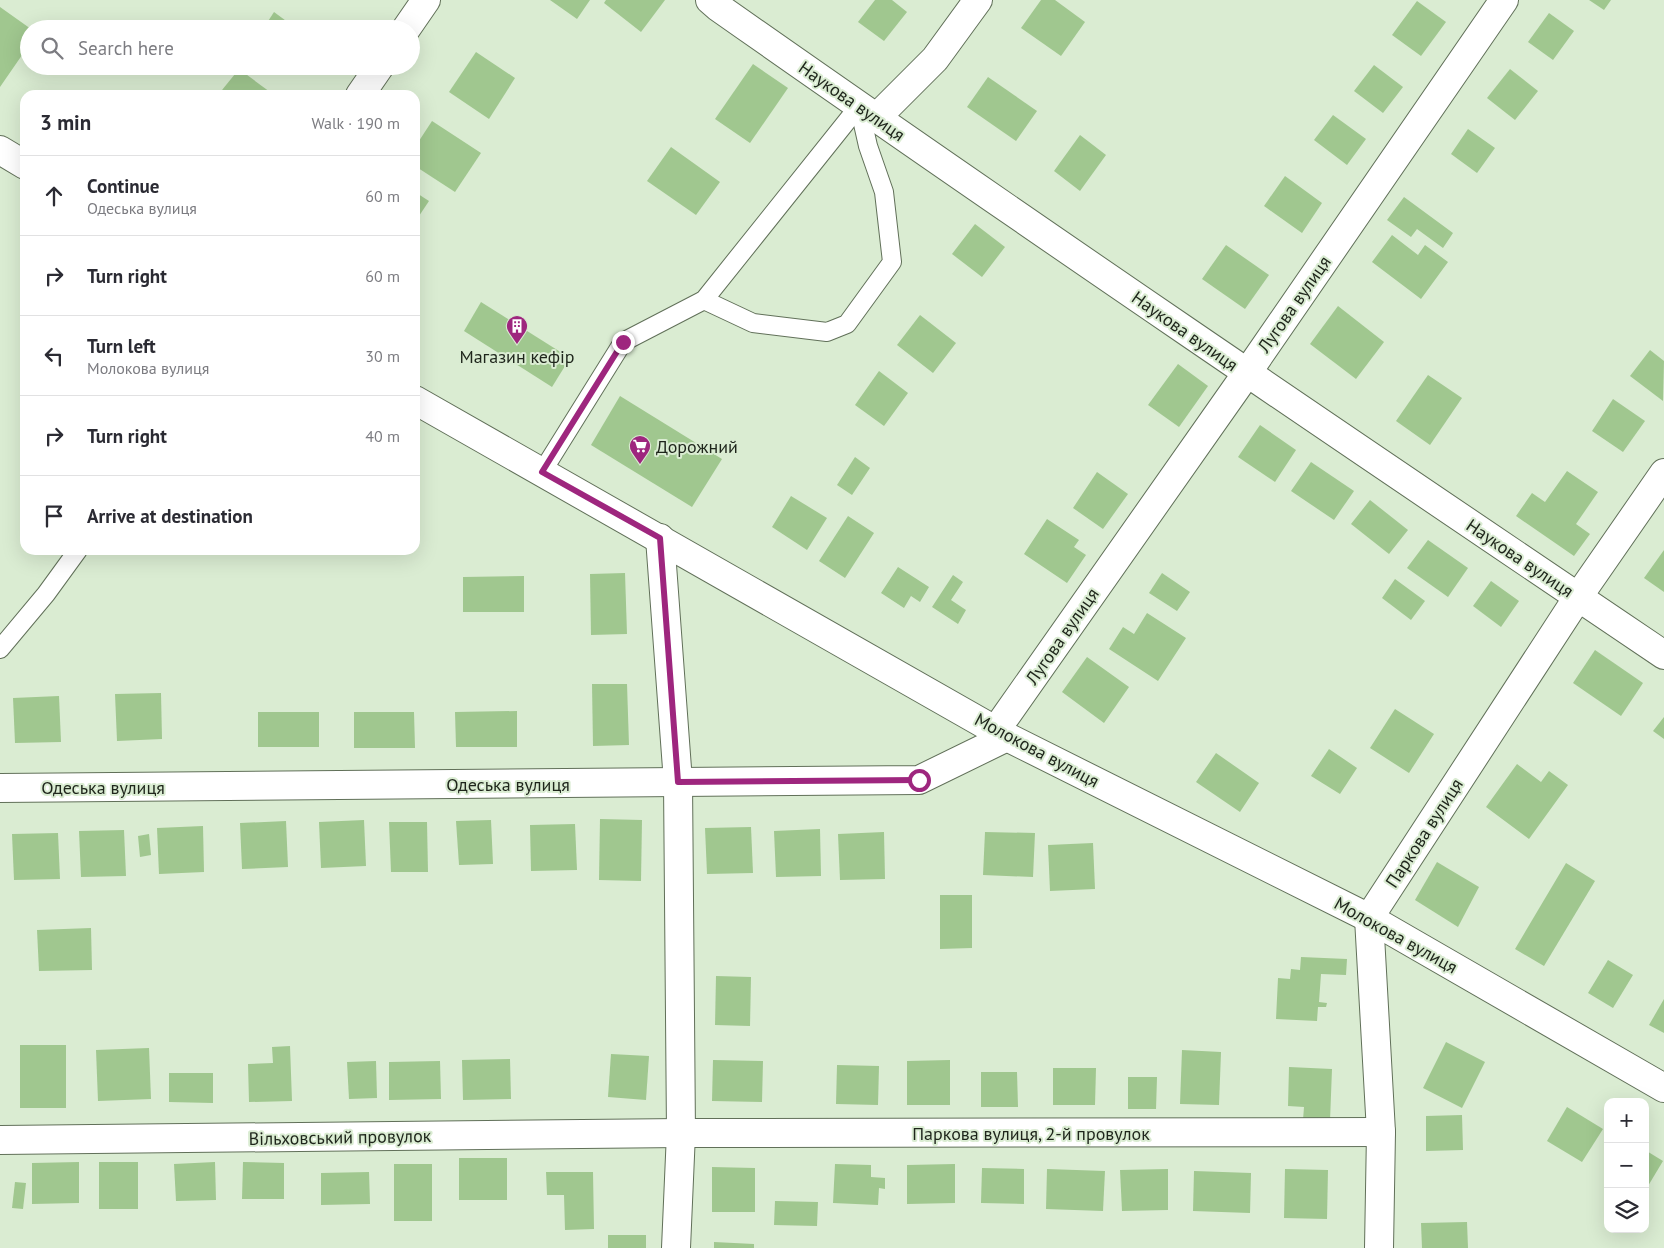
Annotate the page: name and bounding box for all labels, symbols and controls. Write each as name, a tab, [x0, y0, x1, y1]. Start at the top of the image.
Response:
search box	[20, 20, 420, 75]
icon: search	[38, 34, 66, 62]
text: Search here	[78, 36, 174, 60]
street label: Наукова вулиця	[794, 56, 910, 146]
text: 3 min	[40, 109, 91, 136]
text: Walk · 190 m	[311, 113, 400, 133]
text: Continue	[87, 174, 159, 198]
icon: ahead	[40, 182, 68, 210]
text: 60 m	[365, 186, 400, 206]
text: Одеська вулиця	[87, 198, 197, 218]
street label: Лугова вулиця	[1252, 251, 1336, 358]
icon: right	[40, 262, 68, 290]
text: Turn right	[87, 264, 167, 288]
text: 60 m	[365, 266, 400, 286]
street label: Наукова вулиця	[1127, 286, 1243, 376]
building icon: Магазин кефір	[505, 314, 529, 345]
route end	[612, 331, 635, 354]
text: Turn left	[87, 334, 156, 358]
icon: left	[40, 342, 68, 370]
place label: Магазин кефір	[459, 345, 575, 368]
text: 30 m	[365, 346, 400, 366]
text: Молокова вулиця	[87, 358, 209, 378]
icon: right	[40, 422, 68, 450]
text: Turn right	[87, 424, 167, 448]
text: 40 m	[365, 426, 400, 446]
supermarket icon: Дорожний	[628, 434, 652, 465]
place label: Дорожний	[656, 435, 738, 458]
icon: arrive	[40, 502, 68, 530]
text: Arrive at destination	[87, 504, 253, 528]
street label: Наукова вулиця	[1462, 514, 1578, 602]
street label: Лугова вулиця	[1020, 583, 1104, 690]
street label: Молокова вулиця	[971, 708, 1103, 792]
route start	[908, 769, 931, 792]
street label: Одеська вулиця	[446, 773, 570, 796]
street label: Паркова вулиця	[1380, 774, 1468, 892]
street label: Одеська вулиця	[41, 776, 165, 799]
street label: Молокова вулиця	[1330, 892, 1462, 978]
map controls	[1604, 1098, 1649, 1233]
button: +	[1604, 1098, 1649, 1143]
street label: Паркова вулиця, 2-й провулок	[912, 1122, 1150, 1145]
street label: Вільховський провулок	[248, 1124, 432, 1150]
button: −	[1604, 1143, 1649, 1188]
button: layers	[1604, 1188, 1649, 1233]

